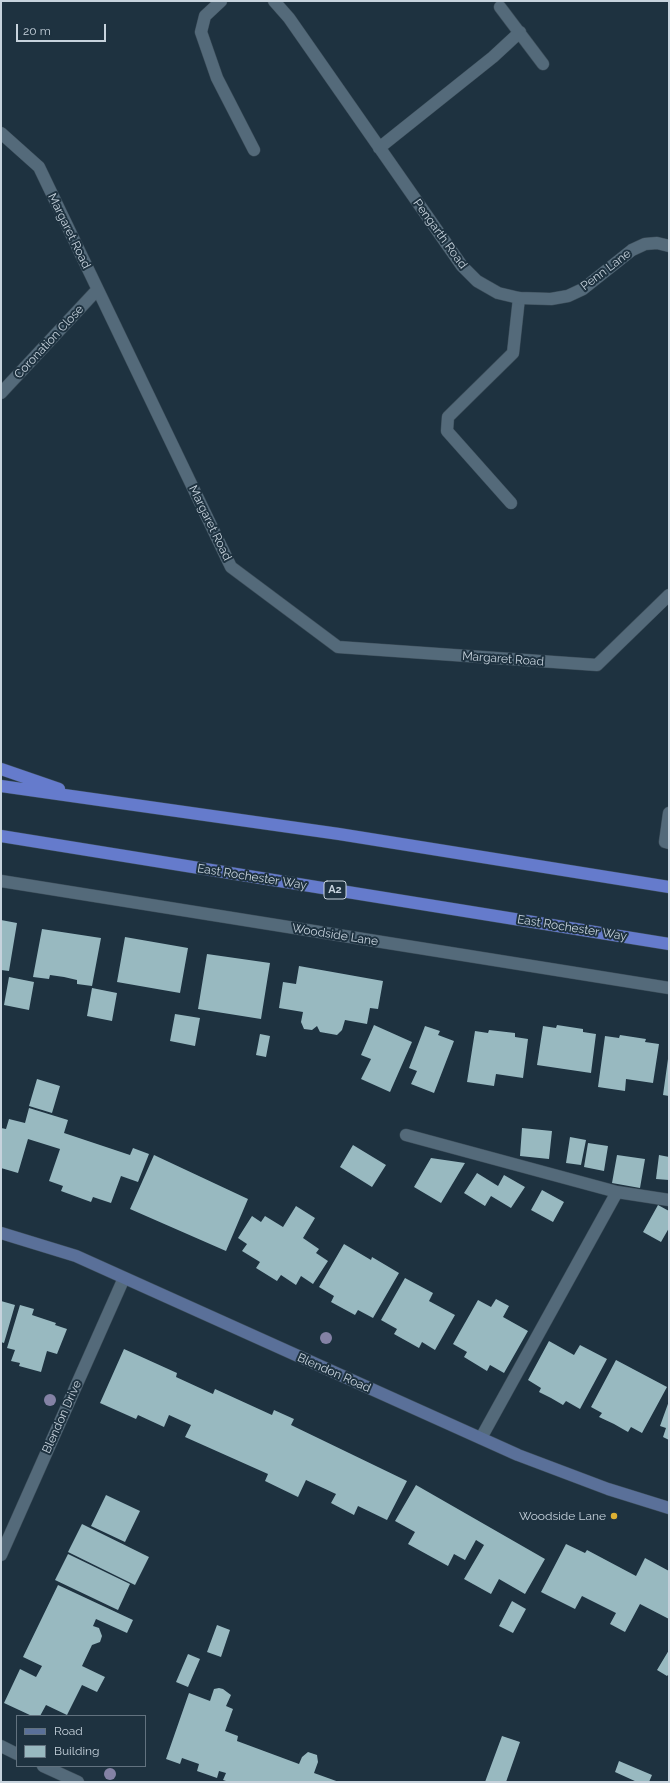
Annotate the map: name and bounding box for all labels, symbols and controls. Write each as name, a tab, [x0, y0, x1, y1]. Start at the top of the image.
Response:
scale bar	[18, 16, 108, 42]
text: 20 m	[23, 24, 51, 38]
street label: Margaret Road	[45, 191, 93, 271]
street label: Pengarth Road	[410, 196, 470, 272]
street label: Penn Lane	[578, 246, 634, 294]
street label: Coronation Close	[11, 302, 87, 382]
street label: Margaret Road	[186, 483, 234, 563]
street label: Margaret Road	[462, 649, 544, 669]
street label: East Rochester Way	[196, 861, 308, 893]
road number: A2	[324, 881, 346, 899]
street label: East Rochester Way	[516, 912, 628, 944]
street label: Woodside Lane	[291, 921, 379, 949]
street label: Blendon Road	[295, 1350, 373, 1396]
street label: Blendon Drive	[39, 1378, 85, 1456]
place label: Woodside Lane	[519, 1509, 606, 1523]
marker: Woodside Lane	[609, 1511, 619, 1521]
legend	[16, 1715, 146, 1767]
text: Road	[54, 1724, 83, 1738]
text: Building	[54, 1744, 100, 1758]

